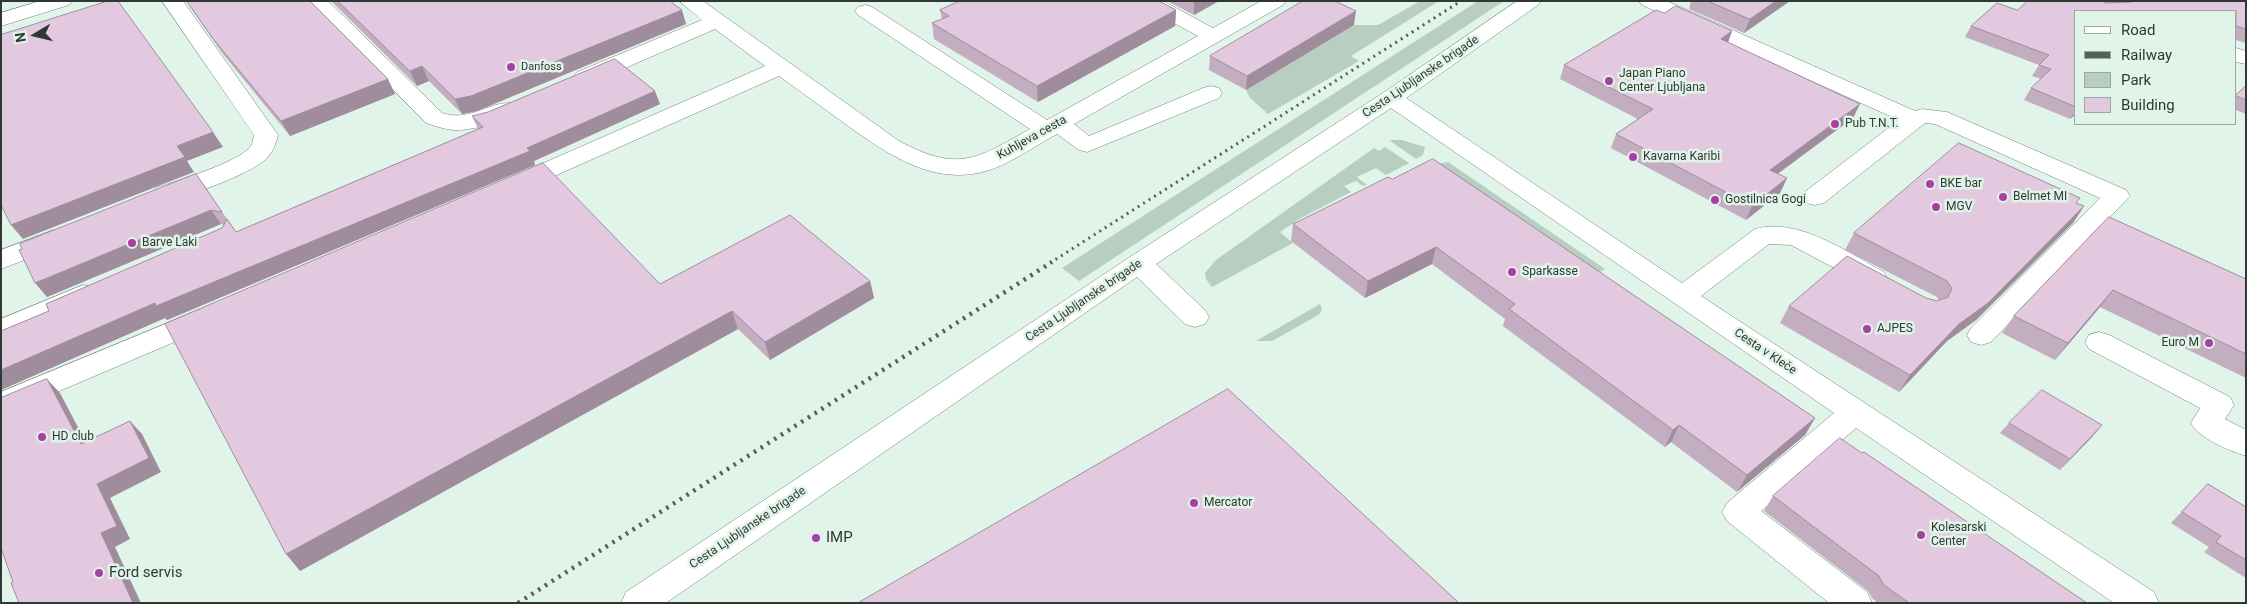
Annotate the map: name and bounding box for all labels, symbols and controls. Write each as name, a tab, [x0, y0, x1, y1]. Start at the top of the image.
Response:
north arrow	[10, 10, 60, 60]
legend	[2074, 10, 2237, 125]
text: Road	[2121, 21, 2155, 39]
text: N	[12, 31, 29, 43]
street label: Cesta Ljubljanske brigade	[1360, 33, 1482, 121]
text: Railway	[2121, 46, 2172, 64]
place label: Danfoss	[521, 60, 562, 74]
marker: Danfoss	[505, 61, 517, 73]
place label: Japan Piano Center Ljubljana	[1619, 67, 1705, 95]
text: Park	[2121, 71, 2151, 89]
marker: Japan Piano Center Ljubljana	[1603, 75, 1615, 87]
text: Building	[2121, 96, 2175, 114]
street label: Kuhljeva cesta	[995, 113, 1069, 163]
place label: Pub T.N.T.	[1845, 117, 1899, 131]
marker: Pub T.N.T.	[1829, 118, 1841, 130]
place label: Kavarna Karibi	[1643, 150, 1720, 164]
marker: Kavarna Karibi	[1627, 151, 1639, 163]
place label: BKE bar	[1940, 177, 1982, 191]
marker: BKE bar	[1924, 178, 1936, 190]
place label: Belmet MI	[2013, 190, 2067, 204]
marker: Belmet MI	[1997, 191, 2009, 203]
place label: Gostilnica Gogi	[1725, 193, 1806, 207]
marker: Gostilnica Gogi	[1709, 194, 1721, 206]
place label: MGV	[1946, 200, 1972, 214]
marker: MGV	[1930, 201, 1942, 213]
place label: Barve Laki	[142, 236, 197, 250]
marker: Barve Laki	[126, 237, 138, 249]
street label: Cesta Ljubljanske brigade	[1023, 257, 1145, 345]
place label: Sparkasse	[1522, 265, 1578, 279]
marker: Sparkasse	[1506, 266, 1518, 278]
place label: AJPES	[1877, 322, 1913, 336]
marker: AJPES	[1861, 323, 1873, 335]
street label: Cesta v Kleče	[1731, 326, 1799, 378]
place label: Euro M	[2161, 336, 2199, 350]
marker: Euro M	[2203, 337, 2215, 349]
place label: HD club	[52, 430, 94, 444]
marker: HD club	[36, 431, 48, 443]
street label: Cesta Ljubljanske brigade	[687, 484, 809, 572]
place label: Mercator	[1204, 496, 1252, 510]
marker: Mercator	[1188, 497, 1200, 509]
place label: Kolesarski Center	[1931, 521, 1986, 549]
place label: IMP	[826, 529, 853, 547]
marker: Kolesarski Center	[1915, 529, 1927, 541]
marker: IMP	[810, 532, 822, 544]
place label: Ford servis	[109, 564, 182, 582]
marker: Ford servis	[93, 567, 105, 579]

